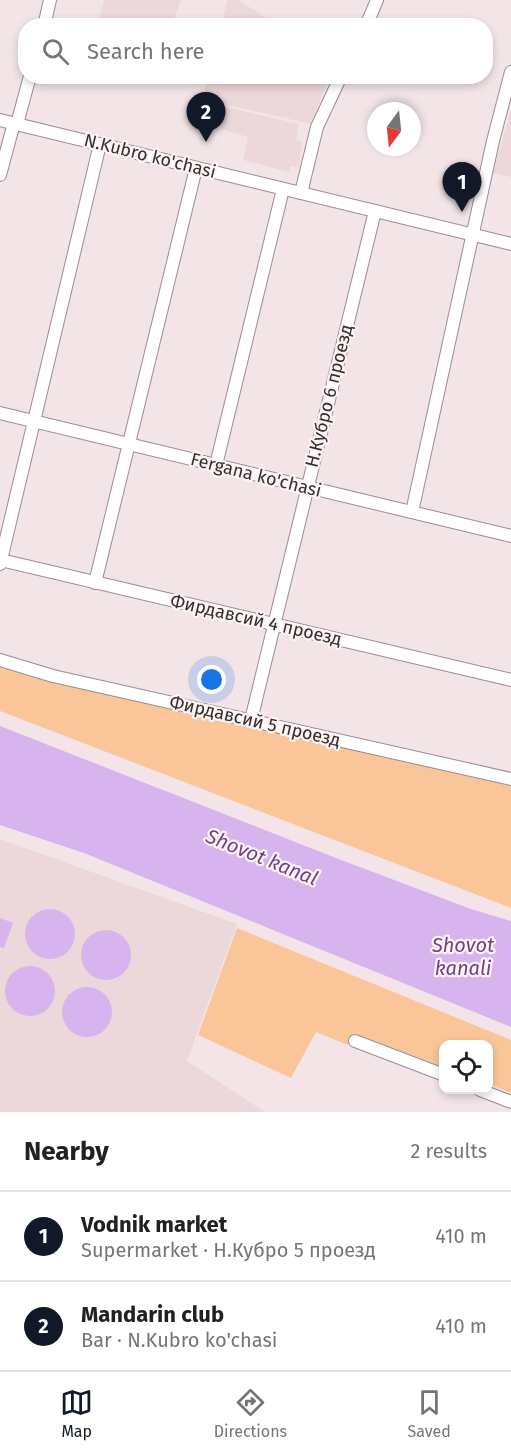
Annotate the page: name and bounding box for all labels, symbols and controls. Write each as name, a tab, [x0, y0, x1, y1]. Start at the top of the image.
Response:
search box	[18, 18, 493, 84]
icon: search	[39, 35, 72, 68]
text: Search here	[87, 38, 205, 65]
pin: 2	[186, 92, 226, 142]
north arrow	[367, 102, 421, 156]
street label: N.Kubro ko'chasi	[82, 129, 218, 183]
pin: 1	[442, 162, 482, 212]
street label: Н.Кубро 6 проезд	[301, 322, 357, 470]
street label: Fergana ko'chasi	[188, 448, 324, 502]
street label: Фирдавсий 4 проезд	[168, 590, 344, 650]
your location	[197, 665, 226, 694]
street label: Фирдавсий 5 проезд	[167, 691, 343, 751]
water label: Shovot kanal	[202, 823, 321, 890]
water label: Shovot kanali	[431, 933, 495, 980]
map controls	[439, 1040, 493, 1094]
button: locate	[439, 1040, 493, 1094]
text: Nearby	[24, 1136, 109, 1167]
text: 2 results	[410, 1139, 487, 1163]
text: Vodnik market	[81, 1211, 227, 1238]
text: 1	[39, 1224, 48, 1248]
text: 410 m	[435, 1224, 487, 1248]
text: Supermarket · Н.Кубро 5 проезд	[81, 1238, 376, 1262]
text: Mandarin club	[81, 1301, 224, 1328]
text: 2	[38, 1314, 49, 1338]
text: 410 m	[435, 1314, 487, 1338]
text: Bar · N.Kubro ko'chasi	[81, 1328, 278, 1352]
tab: Map	[60, 1386, 93, 1441]
tab: Directions	[214, 1386, 287, 1441]
tab: Saved	[407, 1386, 451, 1441]

